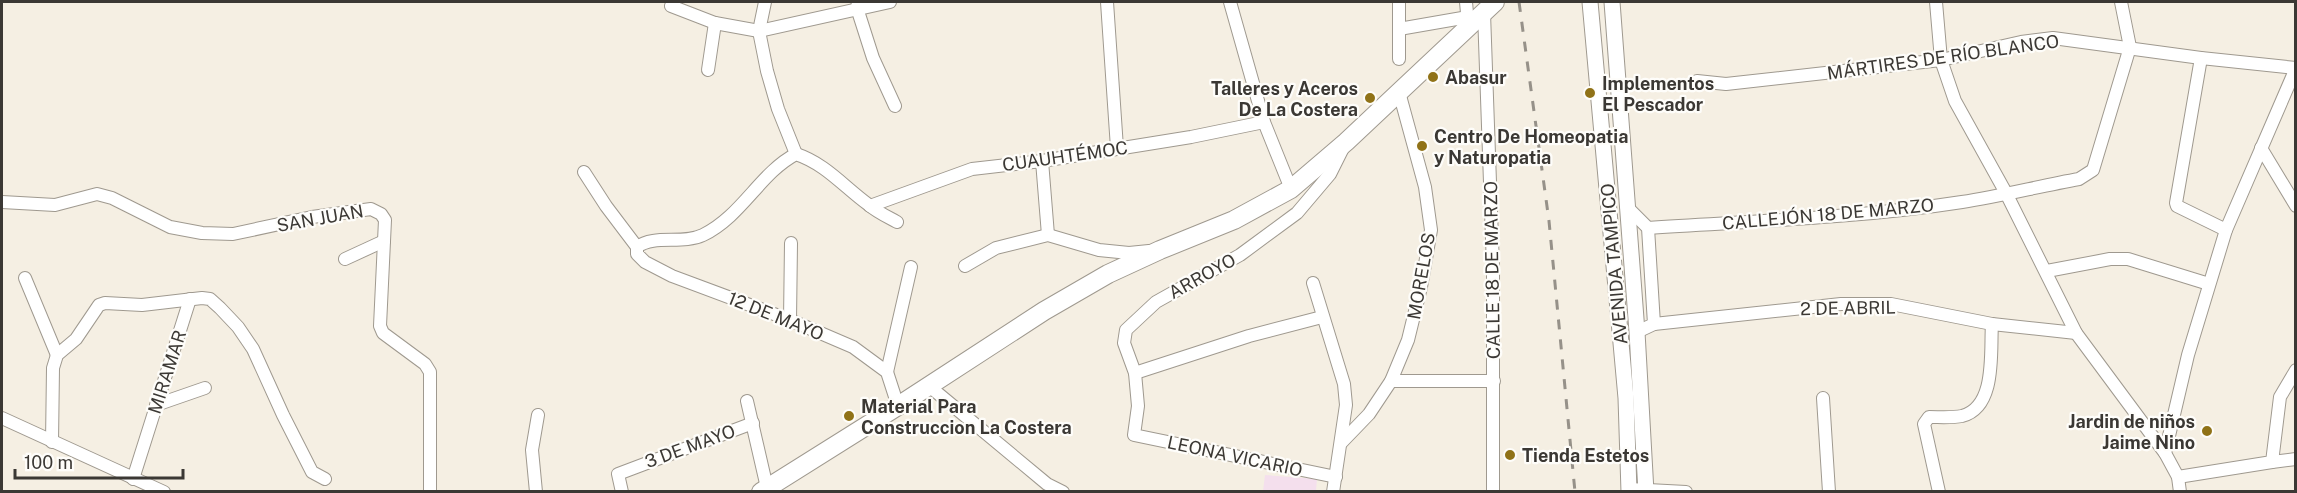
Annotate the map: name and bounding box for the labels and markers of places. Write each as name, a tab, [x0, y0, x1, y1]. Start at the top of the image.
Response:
place label: Abasur	[1445, 67, 1507, 88]
marker: Abasur	[1426, 70, 1440, 84]
place label: Implementos El Pescador	[1602, 73, 1714, 115]
place label: Talleres y Aceros De La Costera	[1211, 78, 1358, 120]
marker: Implementos El Pescador	[1583, 86, 1597, 100]
marker: Talleres y Aceros De La Costera	[1363, 91, 1377, 105]
place label: Centro De Homeopatia y Naturopatia	[1434, 126, 1628, 168]
marker: Centro De Homeopatia y Naturopatia	[1415, 139, 1429, 153]
place label: Material Para Construccion La Costera	[861, 396, 1072, 438]
marker: Material Para Construccion La Costera	[842, 409, 856, 423]
place label: Jardin de niños Jaime Nino	[2068, 411, 2195, 453]
marker: Jardin de niños Jaime Nino	[2200, 424, 2214, 438]
place label: Tienda Estetos	[1522, 445, 1649, 466]
marker: Tienda Estetos	[1503, 448, 1517, 462]

